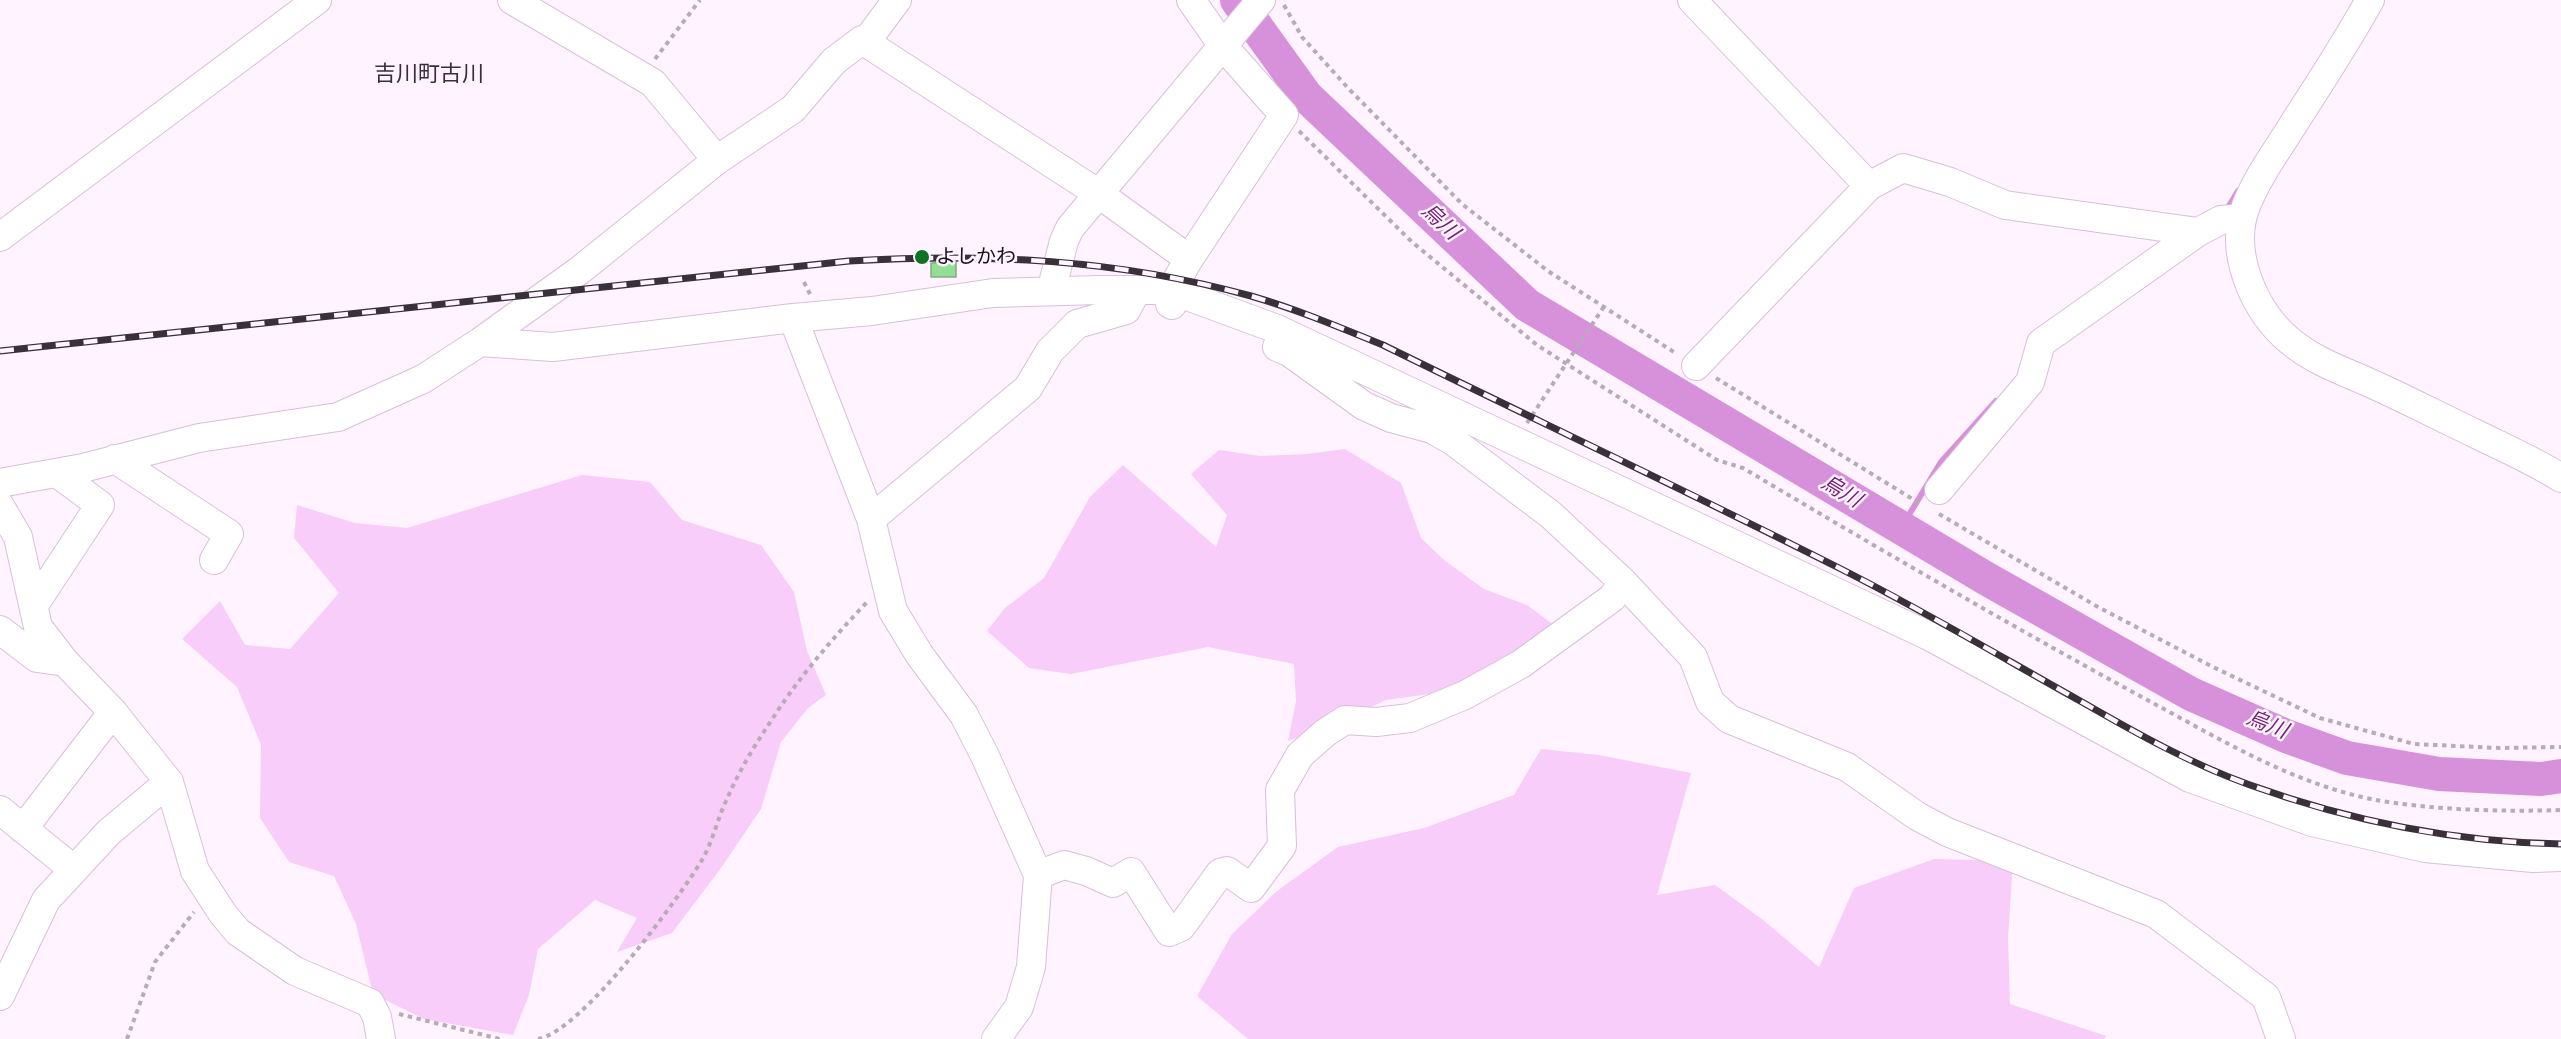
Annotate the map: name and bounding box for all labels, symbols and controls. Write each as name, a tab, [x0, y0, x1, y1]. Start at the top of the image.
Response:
district label: 吉川町古川	[374, 62, 484, 88]
water label: 烏川	[1416, 198, 1464, 246]
place label: よしかわ	[936, 245, 1016, 269]
marker: よしかわ	[913, 248, 931, 266]
water label: 烏川	[1817, 470, 1865, 514]
water label: 烏川	[2243, 705, 2291, 745]

